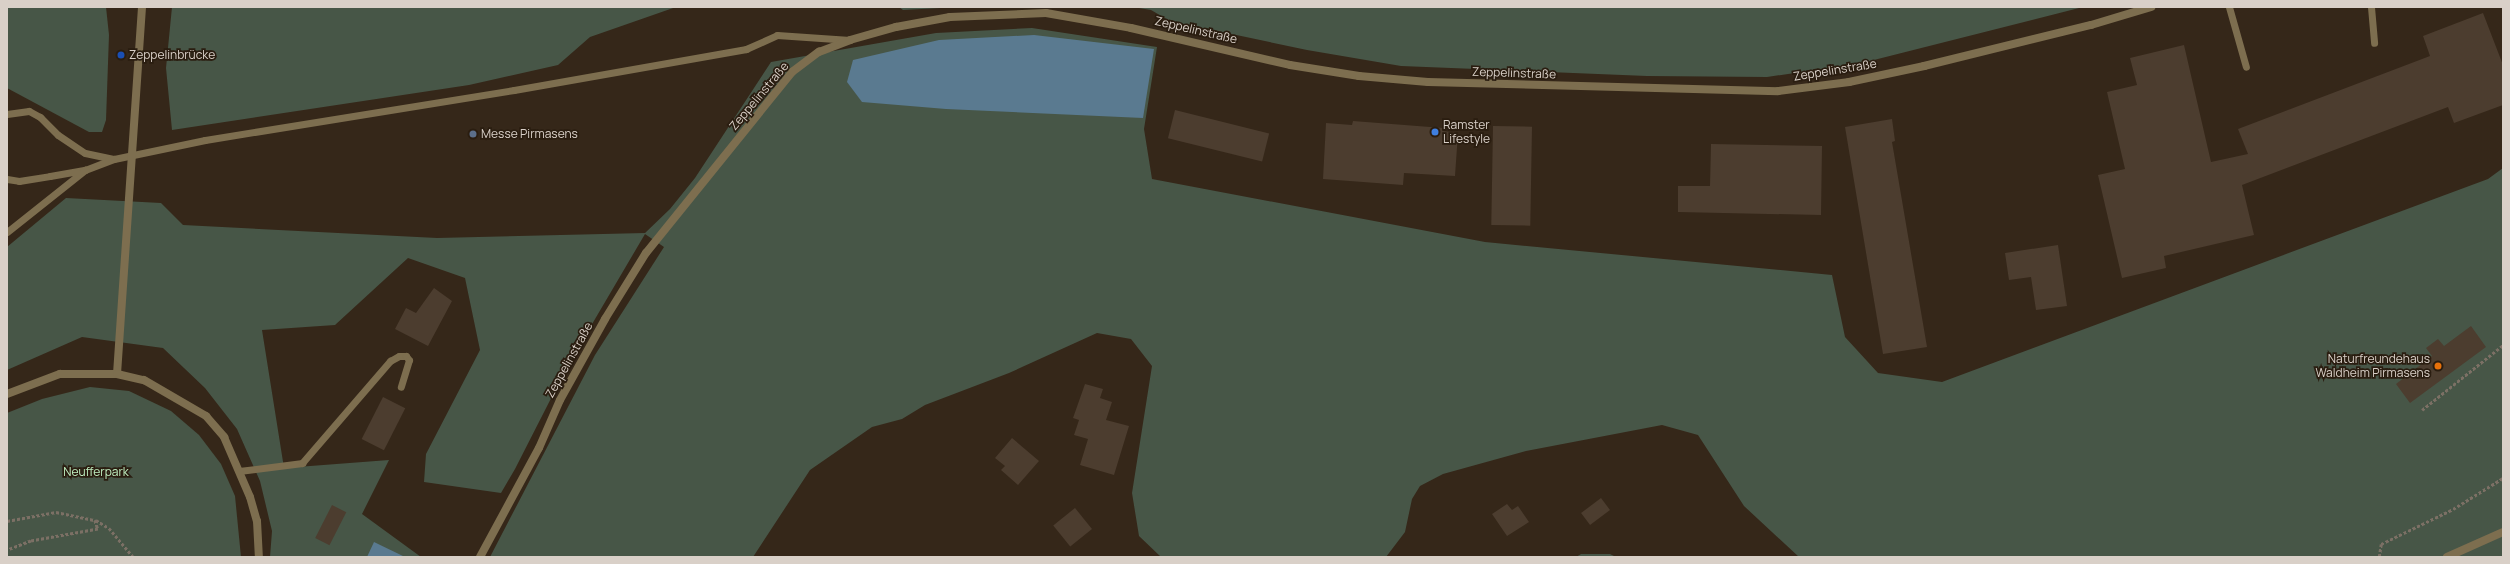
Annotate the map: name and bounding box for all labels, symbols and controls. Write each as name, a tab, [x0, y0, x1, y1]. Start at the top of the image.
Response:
street label: Zeppelinstraße	[1153, 14, 1239, 46]
place label: Zeppelinbrücke	[129, 48, 215, 62]
marker: Zeppelinbrücke	[116, 50, 126, 60]
street label: Zeppelinstraße	[1792, 56, 1878, 84]
street label: Zeppelinstraße	[726, 59, 792, 133]
street label: Zeppelinstraße	[1472, 64, 1556, 82]
place label: Ramster Lifestyle	[1443, 118, 1490, 146]
place label: Messe Pirmasens	[481, 127, 578, 141]
marker: Ramster Lifestyle	[1430, 127, 1440, 137]
marker: Messe Pirmasens	[468, 129, 478, 139]
street label: Zeppelinstraße	[542, 320, 596, 400]
place label: Naturfreundehaus Waldheim Pirmasens	[2315, 352, 2430, 380]
marker: Naturfreundehaus Waldheim Pirmasens	[2433, 361, 2443, 371]
park label: Neufferpark	[63, 465, 129, 479]

